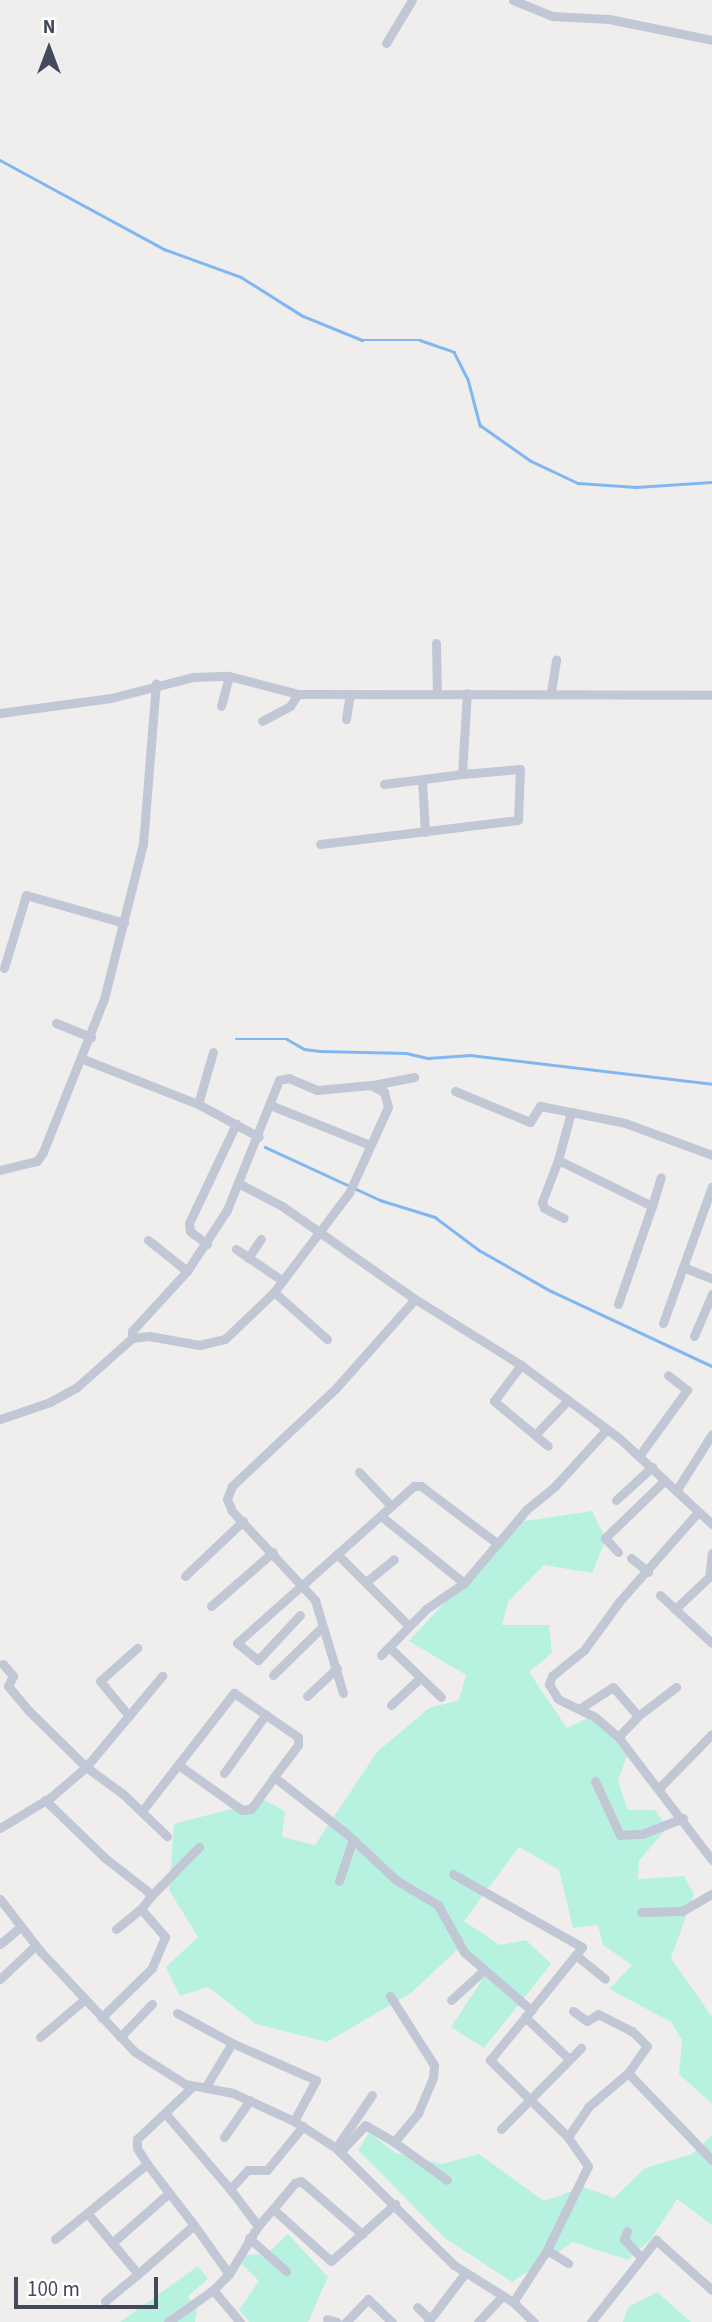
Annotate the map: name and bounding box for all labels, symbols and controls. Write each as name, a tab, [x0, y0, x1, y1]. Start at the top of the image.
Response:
north arrow	[14, 14, 84, 84]
text: N	[43, 14, 55, 41]
scale bar	[18, 2262, 161, 2306]
text: 100 m	[27, 2274, 80, 2304]

